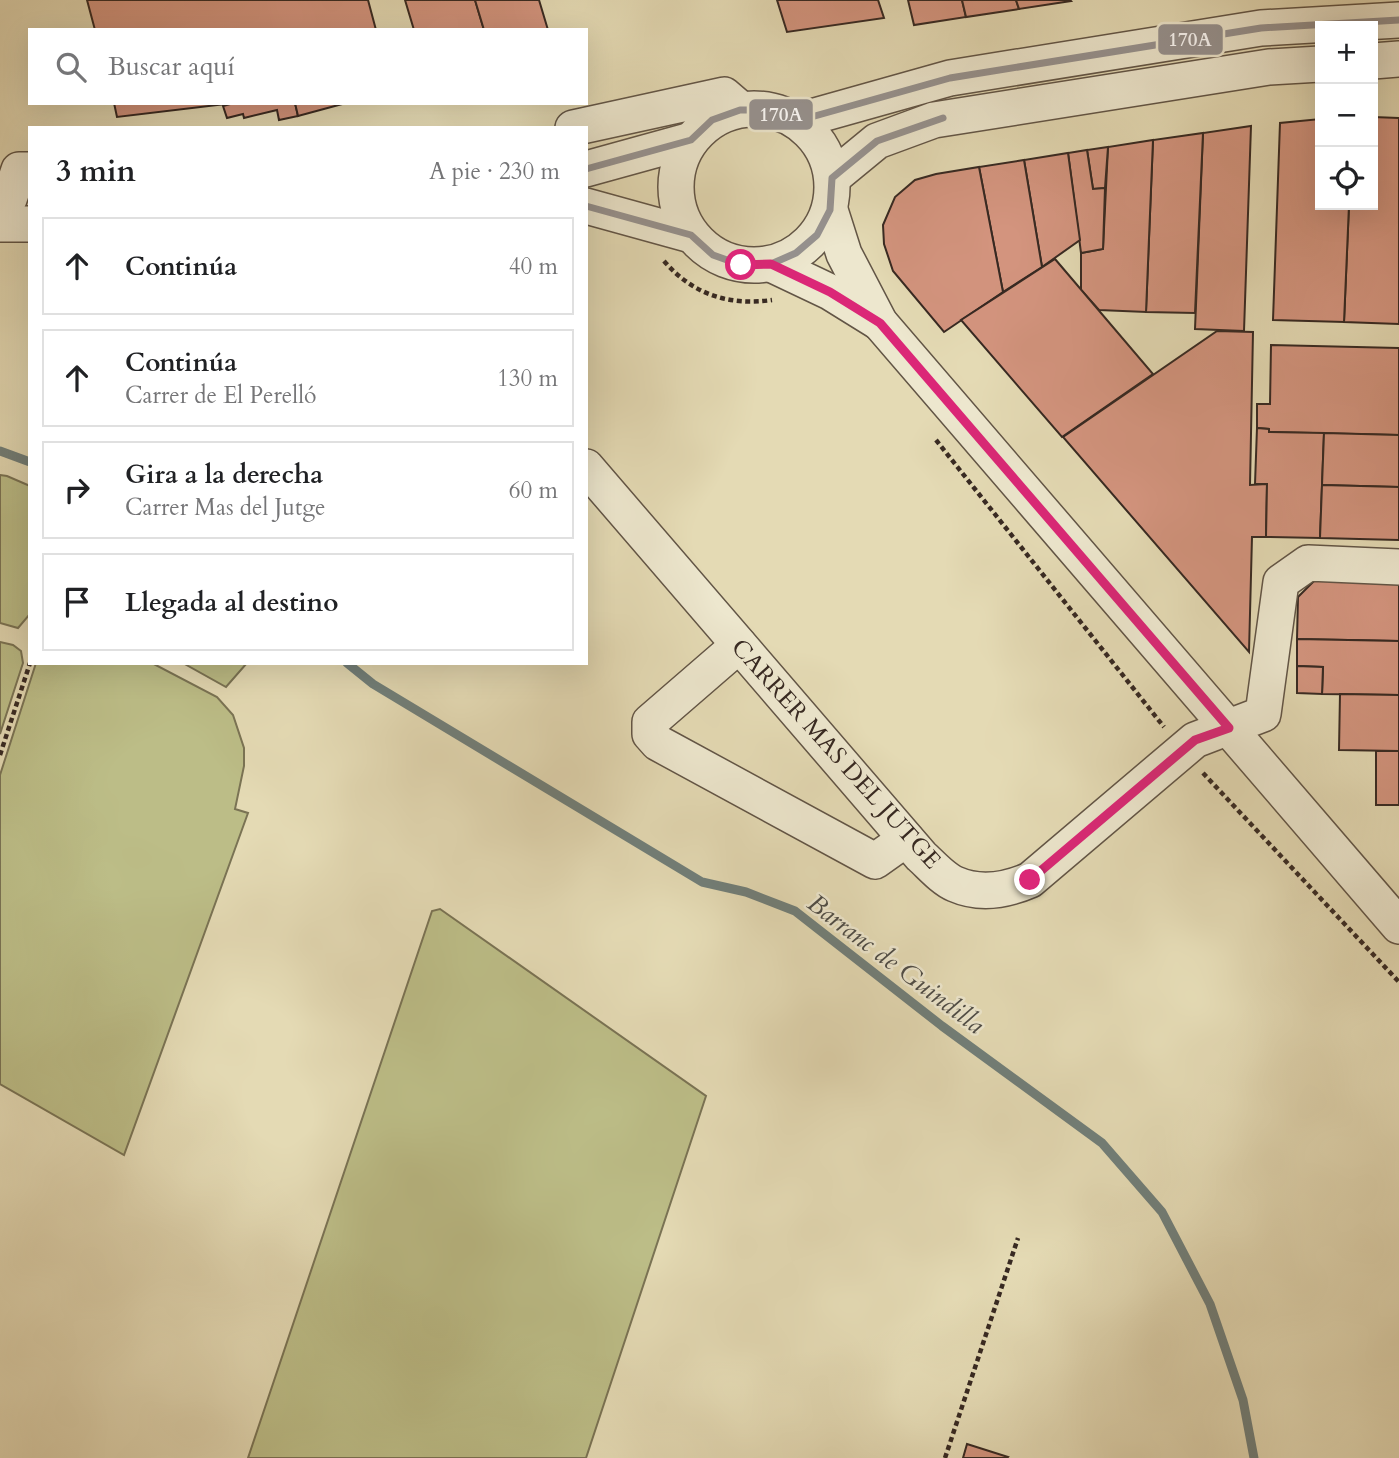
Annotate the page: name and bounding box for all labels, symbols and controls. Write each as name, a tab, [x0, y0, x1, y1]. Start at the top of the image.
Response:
map controls	[1315, 21, 1378, 210]
button: +	[1315, 21, 1378, 84]
line badge: 170A	[1157, 23, 1224, 56]
text: 170A	[1168, 27, 1212, 53]
search box	[28, 28, 588, 105]
icon: search	[52, 48, 90, 86]
text: Buscar aquí	[108, 49, 235, 84]
button: −	[1315, 84, 1378, 147]
line badge: 170A	[748, 98, 814, 131]
text: 170A	[759, 102, 803, 128]
button: locate	[1315, 147, 1378, 210]
text: 3 min	[56, 151, 136, 192]
text: A pie · 230 m	[429, 156, 560, 187]
icon: ahead	[58, 247, 96, 285]
text: Continúa	[125, 249, 237, 284]
route start	[725, 249, 756, 280]
text: 40 m	[509, 251, 558, 282]
text: Continúa	[125, 345, 237, 380]
icon: ahead	[58, 359, 96, 397]
text: 130 m	[497, 363, 558, 394]
text: Carrer de El Perelló	[125, 380, 316, 411]
text: Gira a la derecha	[125, 457, 323, 492]
icon: right	[58, 471, 96, 509]
text: 60 m	[509, 475, 558, 506]
text: Carrer Mas del Jutge	[125, 492, 326, 523]
icon: arrive	[58, 583, 96, 621]
text: Llegada al destino	[125, 585, 339, 620]
street label: CARRER MAS DEL JUTGE	[724, 632, 948, 876]
route end	[1014, 864, 1045, 895]
water label: Barranc de Guindilla	[800, 886, 992, 1042]

